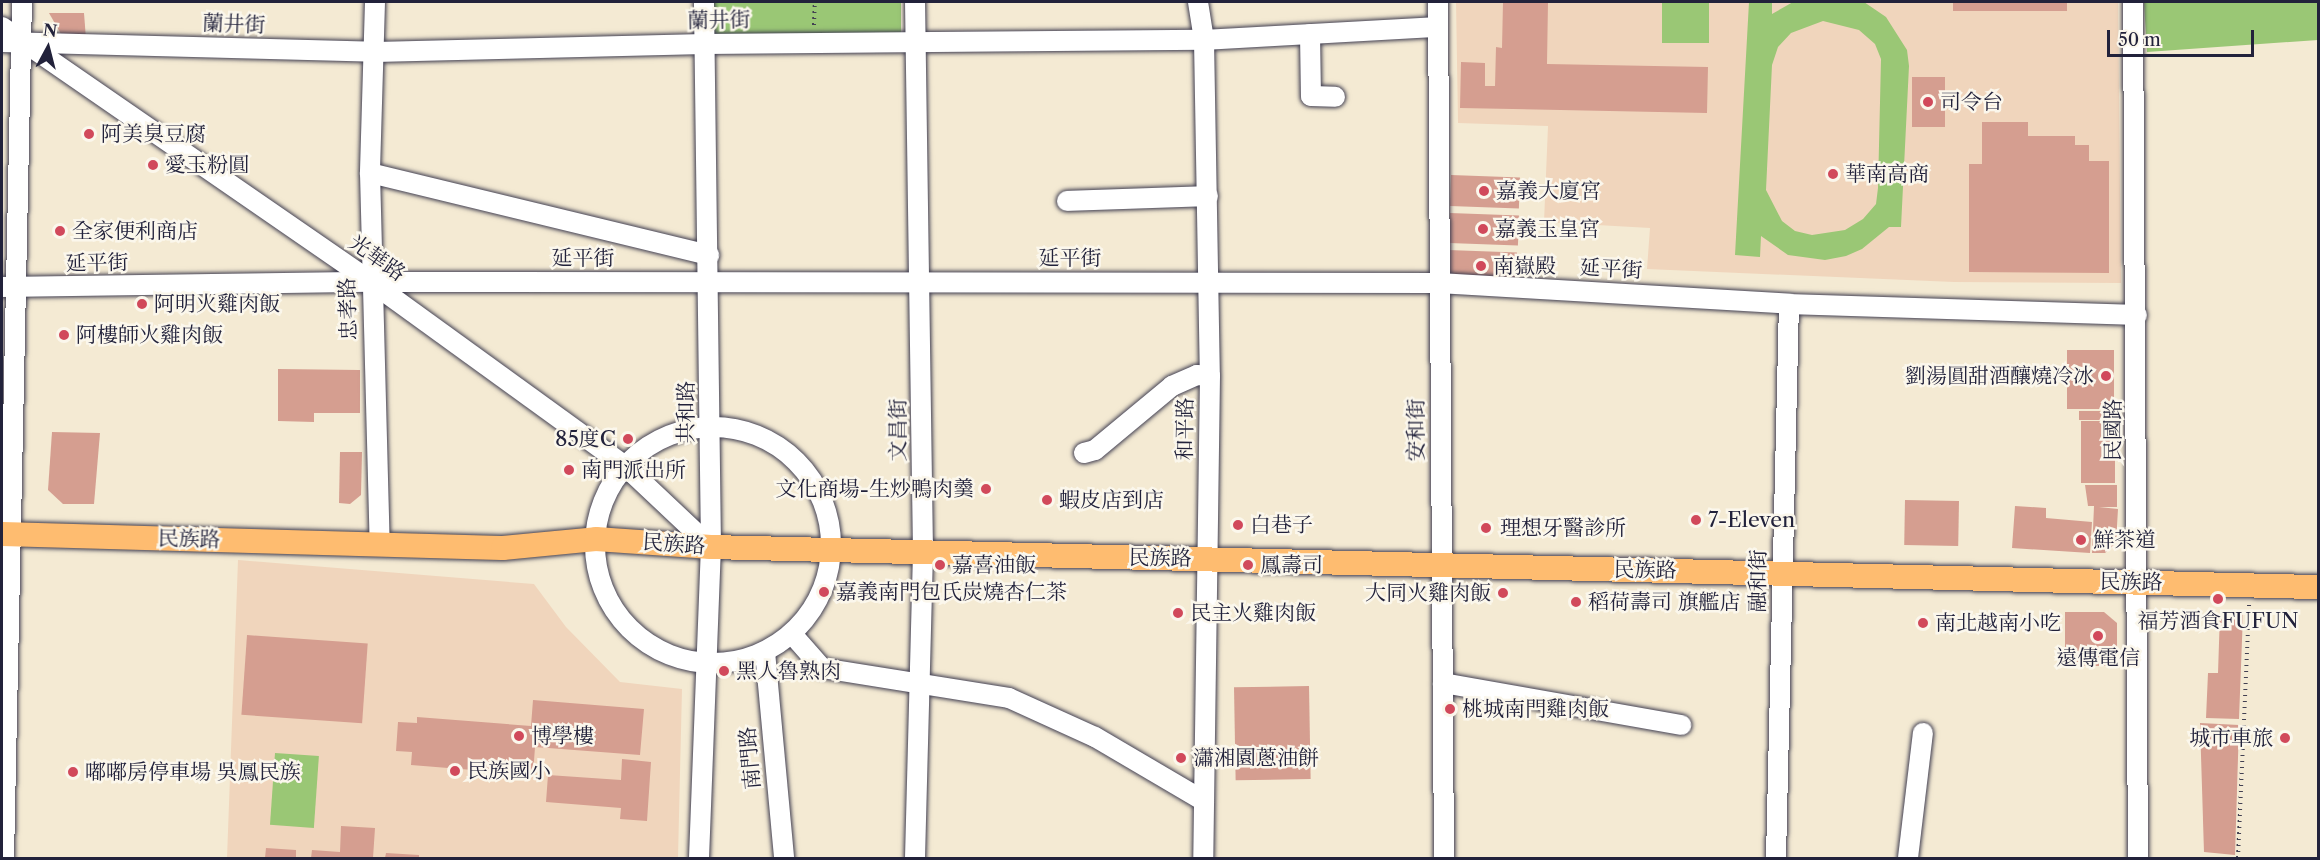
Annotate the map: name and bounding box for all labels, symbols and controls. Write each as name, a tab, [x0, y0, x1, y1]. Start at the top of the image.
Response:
street label: 蘭井街	[687, 7, 751, 33]
street label: 蘭井街	[202, 10, 266, 38]
north arrow	[18, 18, 78, 78]
scale bar	[2110, 18, 2257, 56]
text: N	[42, 19, 58, 41]
text: 50 m	[2118, 29, 2161, 51]
place label: 司令台	[1940, 89, 2003, 115]
marker: 司令台	[1921, 95, 1935, 109]
place label: 阿美臭豆腐	[101, 121, 206, 147]
marker: 阿美臭豆腐	[82, 127, 96, 141]
place label: 愛玉粉圓	[165, 152, 249, 178]
marker: 愛玉粉圓	[146, 158, 160, 172]
place label: 華南高商	[1845, 161, 1929, 187]
marker: 華南高商	[1826, 167, 1840, 181]
place label: 嘉義大廈宮	[1496, 178, 1601, 204]
marker: 嘉義大廈宮	[1477, 184, 1491, 198]
place label: 嘉義玉皇宮	[1495, 216, 1600, 242]
place label: 全家便利商店	[72, 218, 198, 244]
marker: 嘉義玉皇宮	[1476, 222, 1490, 236]
marker: 全家便利商店	[53, 224, 67, 238]
street label: 光華路	[344, 230, 410, 286]
street label: 延平街	[552, 245, 614, 271]
street label: 延平街	[1039, 245, 1101, 271]
street label: 延平街	[65, 250, 129, 276]
place label: 南嶽殿	[1493, 253, 1556, 279]
street label: 延平街	[1579, 255, 1643, 283]
marker: 南嶽殿	[1474, 259, 1488, 273]
street label: 忠孝路	[334, 277, 362, 341]
place label: 阿明火雞肉飯	[154, 291, 280, 317]
marker: 阿明火雞肉飯	[135, 297, 149, 311]
place label: 阿樓師火雞肉飯	[76, 322, 223, 348]
marker: 阿樓師火雞肉飯	[57, 328, 71, 342]
place label: 劉湯圓甜酒釀燒冷冰	[1905, 363, 2094, 389]
marker: 劉湯圓甜酒釀燒冷冰	[2099, 369, 2113, 383]
street label: 共和路	[673, 381, 699, 443]
street label: 和平路	[1172, 397, 1198, 461]
street label: 文昌街	[885, 399, 911, 461]
street label: 安和街	[1403, 399, 1429, 461]
street label: 民國路	[2100, 399, 2126, 461]
place label: 85度C	[555, 426, 616, 452]
marker: 85度C	[621, 432, 635, 446]
place label: 南門派出所	[581, 457, 686, 483]
marker: 南門派出所	[562, 463, 576, 477]
place label: 文化商場-生炒鴨肉羹	[775, 476, 974, 502]
marker: 文化商場-生炒鴨肉羹	[979, 482, 993, 496]
place label: 蝦皮店到店	[1059, 487, 1164, 513]
marker: 蝦皮店到店	[1040, 493, 1054, 507]
place label: 7-Eleven	[1708, 507, 1795, 533]
place label: 白巷子	[1250, 512, 1313, 538]
marker: 7-Eleven	[1689, 513, 1703, 527]
place label: 理想牙醫診所	[1500, 515, 1626, 541]
marker: 白巷子	[1231, 518, 1245, 532]
marker: 理想牙醫診所	[1477, 519, 1495, 537]
street label: 民族路	[157, 526, 221, 552]
place label: 鮮茶道	[2093, 527, 2156, 553]
street label: 民族路	[642, 529, 706, 559]
marker: 鮮茶道	[2074, 533, 2088, 547]
street label: 民族路	[1128, 545, 1192, 571]
street label: 融和街	[1745, 549, 1771, 613]
place label: 嘉喜油飯	[952, 552, 1036, 578]
place label: 鳳壽司	[1260, 552, 1323, 578]
street label: 民族路	[1613, 557, 1677, 583]
marker: 嘉喜油飯	[933, 558, 947, 572]
marker: 鳳壽司	[1241, 558, 1255, 572]
street label: 民族路	[2099, 569, 2163, 595]
place label: 嘉義南門包氏炭燒杏仁茶	[836, 579, 1067, 605]
place label: 大同火雞肉飯	[1365, 580, 1491, 606]
marker: 嘉義南門包氏炭燒杏仁茶	[817, 585, 831, 599]
marker: 大同火雞肉飯	[1496, 586, 1510, 600]
place label: 稻荷壽司 旗艦店	[1588, 589, 1741, 615]
marker: 福芳酒食FUFUN	[2211, 592, 2225, 606]
marker: 稻荷壽司 旗艦店	[1569, 595, 1583, 609]
place label: 民主火雞肉飯	[1190, 600, 1316, 626]
marker: 民主火雞肉飯	[1171, 606, 1185, 620]
place label: 福芳酒食FUFUN	[2138, 608, 2298, 634]
place label: 南北越南小吃	[1935, 610, 2061, 636]
marker: 南北越南小吃	[1916, 616, 1930, 630]
marker: 遠傳電信	[2091, 629, 2105, 643]
place label: 遠傳電信	[2056, 645, 2140, 671]
place label: 黑人魯熟肉	[736, 658, 841, 684]
marker: 黑人魯熟肉	[717, 664, 731, 678]
place label: 桃城南門雞肉飯	[1462, 696, 1609, 722]
marker: 桃城南門雞肉飯	[1443, 702, 1457, 716]
place label: 博學樓	[531, 723, 594, 749]
place label: 城市車旅	[2189, 725, 2273, 751]
street label: 南門路	[735, 726, 765, 790]
marker: 博學樓	[512, 729, 526, 743]
marker: 城市車旅	[2278, 731, 2292, 745]
place label: 瀟湘園蔥油餅	[1193, 745, 1319, 771]
marker: 瀟湘園蔥油餅	[1174, 751, 1188, 765]
place label: 民族國小	[467, 758, 551, 784]
place label: 嘟嘟房停車場 吳鳳民族	[85, 759, 301, 785]
marker: 民族國小	[448, 764, 462, 778]
marker: 嘟嘟房停車場 吳鳳民族	[66, 765, 80, 779]

